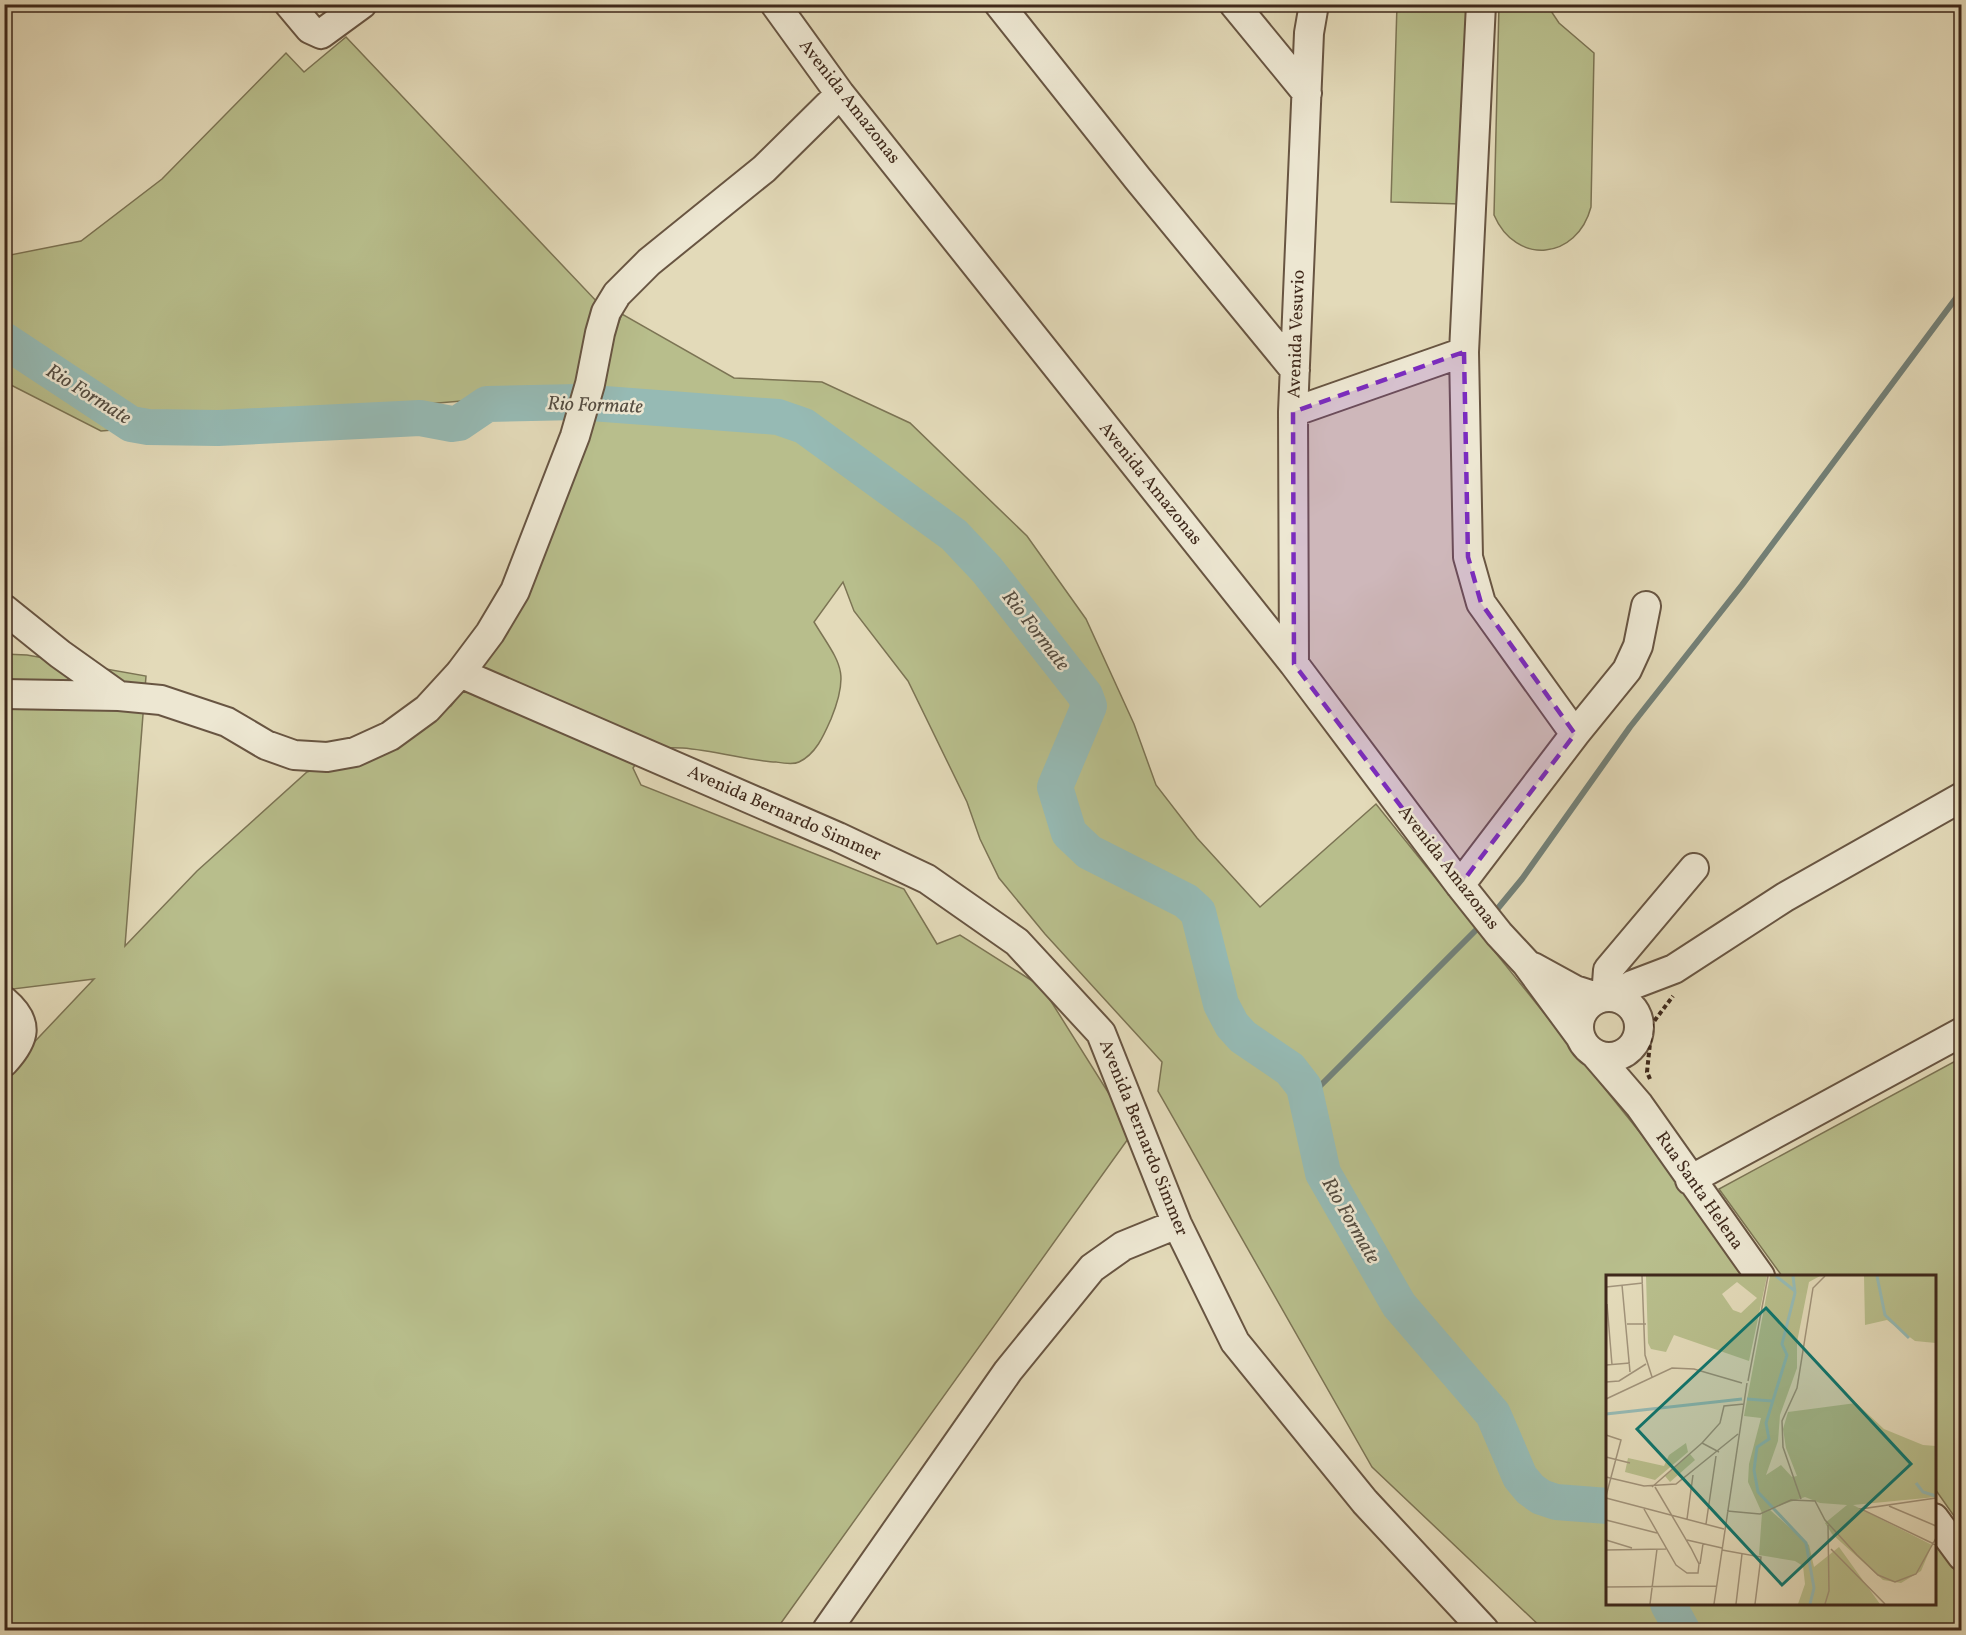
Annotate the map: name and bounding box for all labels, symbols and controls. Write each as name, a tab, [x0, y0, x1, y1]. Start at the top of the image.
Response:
street label: Avenida Amazonas	[792, 34, 906, 170]
street label: Avenida Vesuvio	[1282, 269, 1312, 399]
water label: Rio Formate	[40, 358, 137, 433]
water label: Rio Formate	[547, 390, 644, 422]
street label: Avenida Amazonas	[1092, 417, 1208, 551]
water label: Rio Formate	[995, 585, 1076, 678]
street label: Avenida Bernardo Simmer	[683, 760, 885, 868]
street label: Avenida Amazonas	[1391, 800, 1505, 936]
street label: Avenida Bernardo Simmer	[1092, 1036, 1194, 1240]
street label: Rua Santa Helena	[1649, 1127, 1749, 1255]
water label: Rio Formate	[1314, 1173, 1386, 1270]
inset map	[1606, 1275, 1936, 1605]

